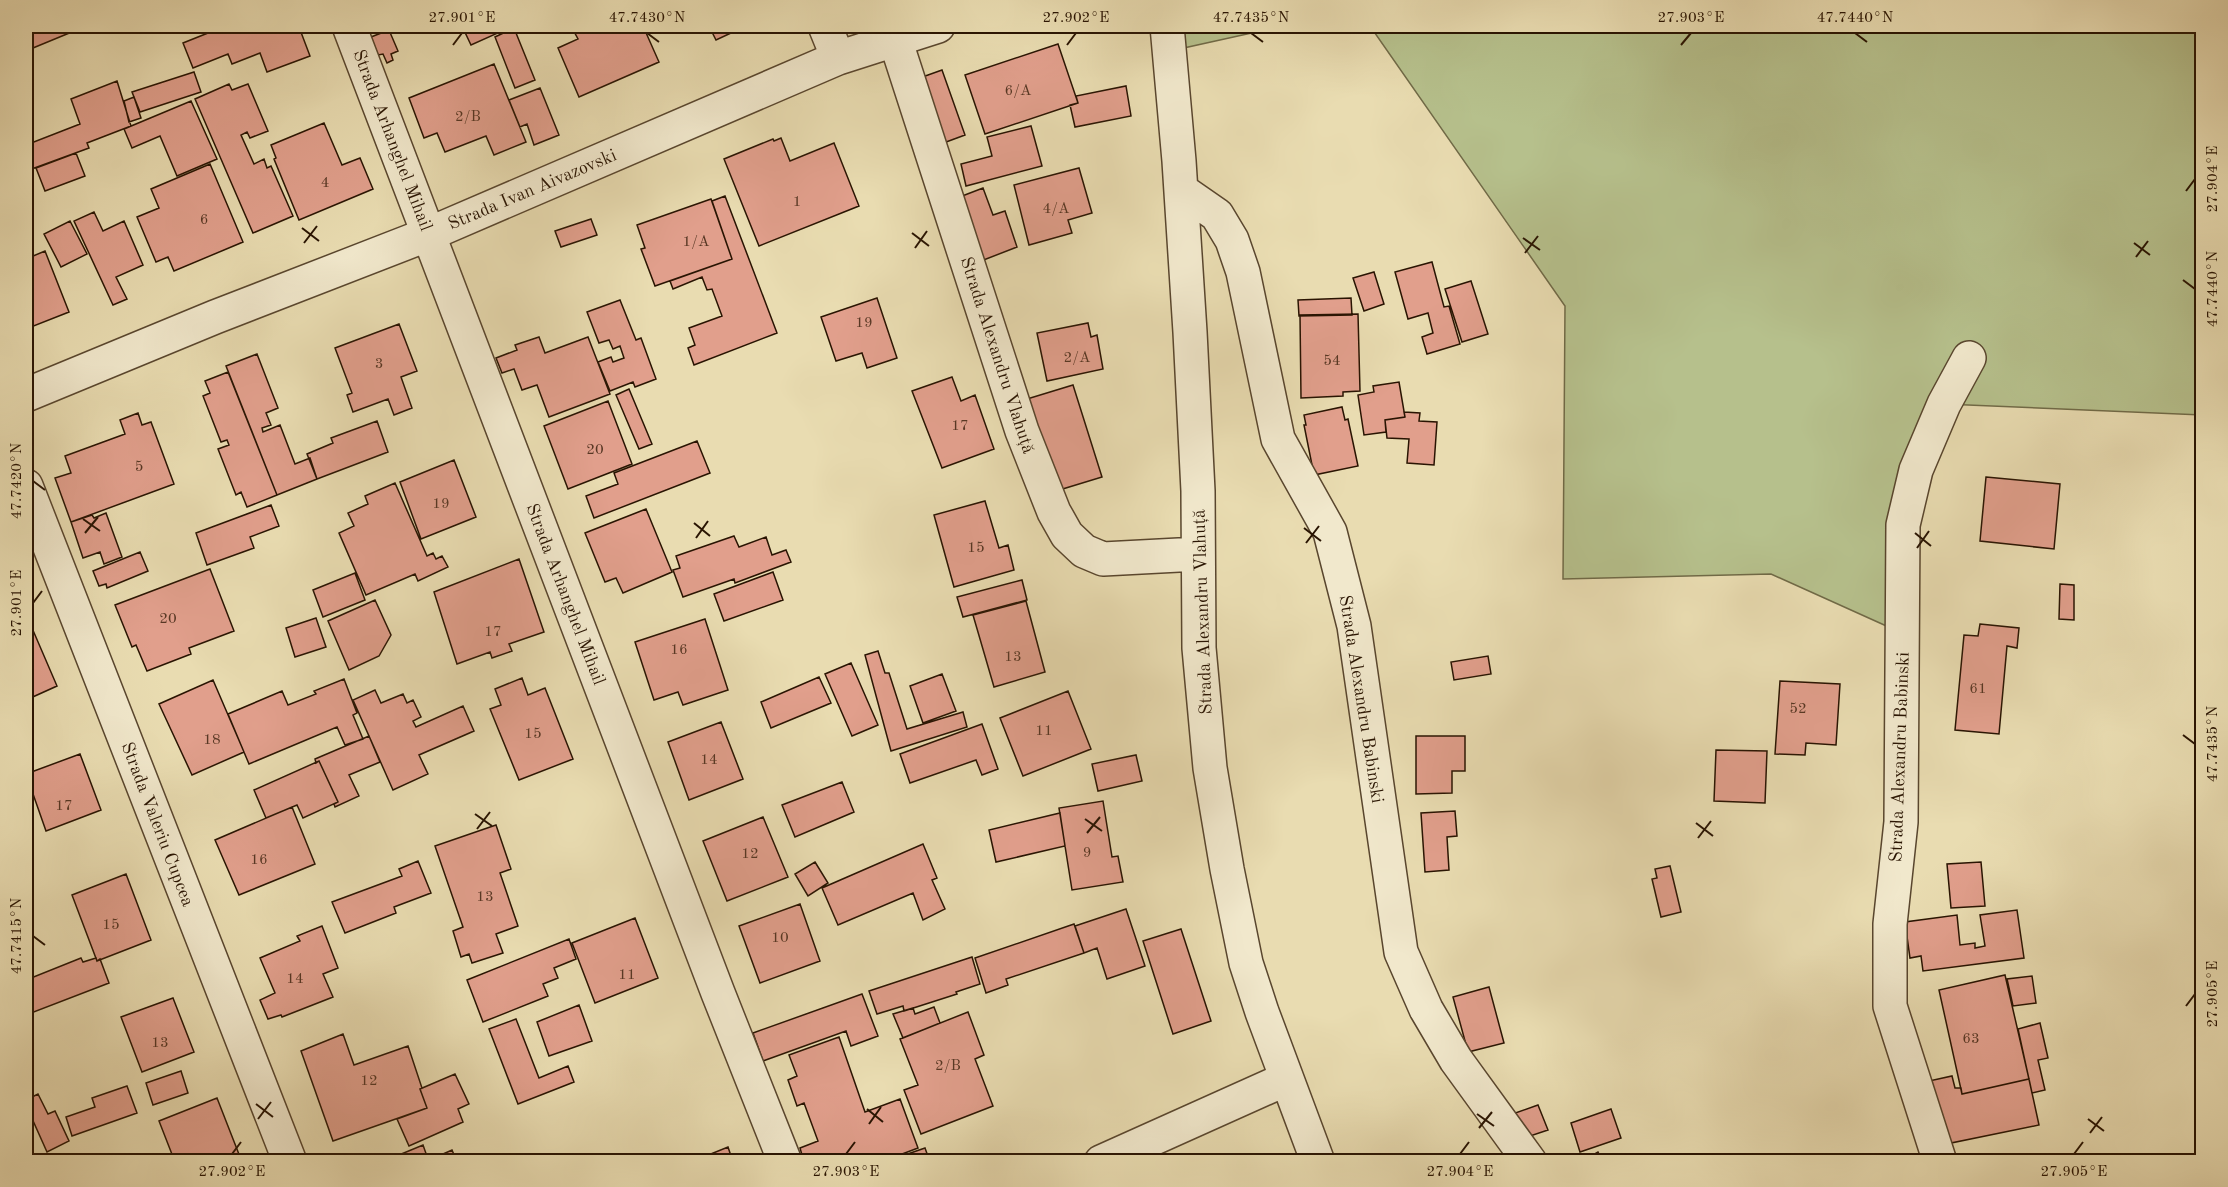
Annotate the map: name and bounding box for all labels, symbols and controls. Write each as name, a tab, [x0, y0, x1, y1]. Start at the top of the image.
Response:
text: 27.901°E	[429, 11, 495, 26]
text: 47.7430°N	[609, 11, 686, 26]
text: 27.902°E	[1043, 11, 1109, 26]
text: 47.7435°N	[1213, 11, 1290, 26]
text: 27.903°E	[1658, 11, 1724, 26]
text: 47.7440°N	[1817, 11, 1894, 26]
street label: Strada Arhanghel Mihail	[349, 47, 435, 234]
house number: 6/A	[1005, 84, 1032, 99]
house number: 2/B	[455, 110, 481, 125]
street label: Strada Ivan Aivazovski	[446, 146, 619, 234]
text: 27.904°E	[2206, 146, 2221, 212]
house number: 4	[321, 176, 329, 191]
house number: 1	[793, 195, 801, 210]
house number: 4/A	[1043, 202, 1070, 217]
house number: 6	[200, 213, 208, 228]
house number: 1/A	[683, 235, 710, 250]
text: 47.7440°N	[2206, 250, 2221, 327]
street label: Strada Alexandru Vlahuță	[956, 255, 1037, 456]
house number: 19	[855, 316, 873, 331]
house number: 2/A	[1064, 351, 1091, 366]
house number: 54	[1323, 354, 1341, 369]
house number: 3	[375, 357, 383, 372]
house number: 17	[951, 419, 969, 434]
text: 47.7420°N	[10, 442, 25, 519]
house number: 20	[586, 443, 604, 458]
house number: 5	[135, 460, 143, 475]
house number: 19	[432, 497, 450, 512]
street label: Strada Arhanghel Mihail	[522, 501, 608, 688]
street label: Strada Аlexandru Vlahuță	[1190, 509, 1217, 715]
house number: 15	[967, 541, 985, 556]
text: 27.901°E	[10, 570, 25, 636]
street label: Strada Alexandru Babinski	[1336, 594, 1386, 805]
house number: 20	[159, 612, 177, 627]
house number: 17	[484, 625, 502, 640]
house number: 16	[670, 643, 688, 658]
house number: 13	[1004, 650, 1022, 665]
street label: Strada Alexandru Babinski	[1887, 651, 1913, 863]
house number: 61	[1969, 682, 1987, 697]
house number: 52	[1789, 702, 1807, 717]
text: 47.7435°N	[2206, 705, 2221, 782]
house number: 11	[1035, 724, 1053, 739]
house number: 15	[524, 727, 542, 742]
house number: 18	[203, 733, 221, 748]
street label: Strada Valeriu Cupcea	[117, 740, 197, 909]
house number: 14	[700, 753, 718, 768]
house number: 17	[55, 799, 73, 814]
house number: 9	[1083, 846, 1091, 861]
house number: 12	[741, 847, 759, 862]
house number: 16	[250, 853, 268, 868]
house number: 13	[476, 890, 494, 905]
text: 47.7415°N	[10, 897, 25, 974]
house number: 15	[102, 918, 120, 933]
house number: 10	[771, 931, 789, 946]
text: 27.905°E	[2206, 961, 2221, 1027]
house number: 11	[618, 968, 636, 983]
house number: 14	[286, 972, 304, 987]
house number: 63	[1962, 1032, 1980, 1047]
house number: 13	[151, 1036, 169, 1051]
house number: 2/B	[935, 1059, 961, 1074]
house number: 12	[360, 1074, 378, 1089]
text: 27.902°E	[199, 1165, 265, 1180]
text: 27.903°E	[813, 1165, 879, 1180]
text: 27.904°E	[1427, 1165, 1493, 1180]
text: 27.905°E	[2041, 1165, 2107, 1180]

